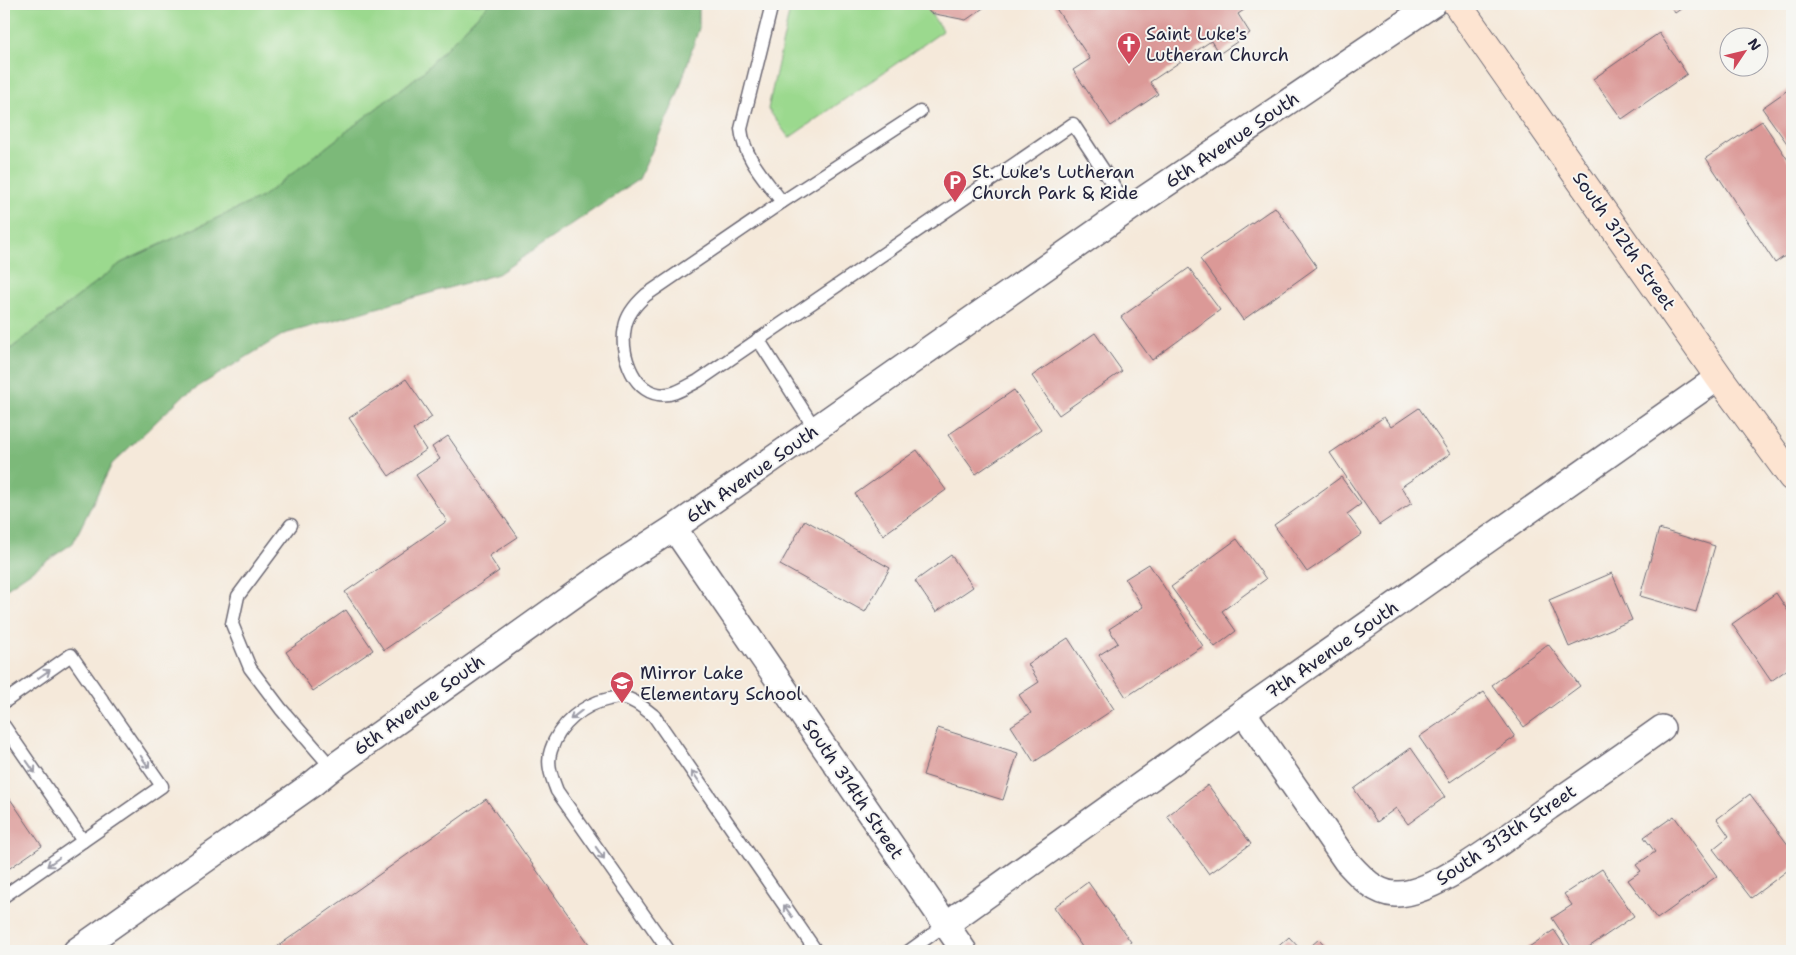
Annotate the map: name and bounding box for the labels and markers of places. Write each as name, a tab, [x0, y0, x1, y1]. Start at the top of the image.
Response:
place label: Saint Luke's Lutheran Church	[1146, 22, 1289, 67]
church icon: Saint Luke's Lutheran Church	[1116, 31, 1142, 65]
place label: St. Luke's Lutheran Church Park & Ride	[972, 160, 1138, 205]
parking icon: St. Luke's Lutheran Church Park & Ride	[942, 169, 968, 203]
place label: Mirror Lake Elementary School	[640, 661, 803, 706]
school or university icon: Mirror Lake Elementary School	[609, 670, 635, 704]

